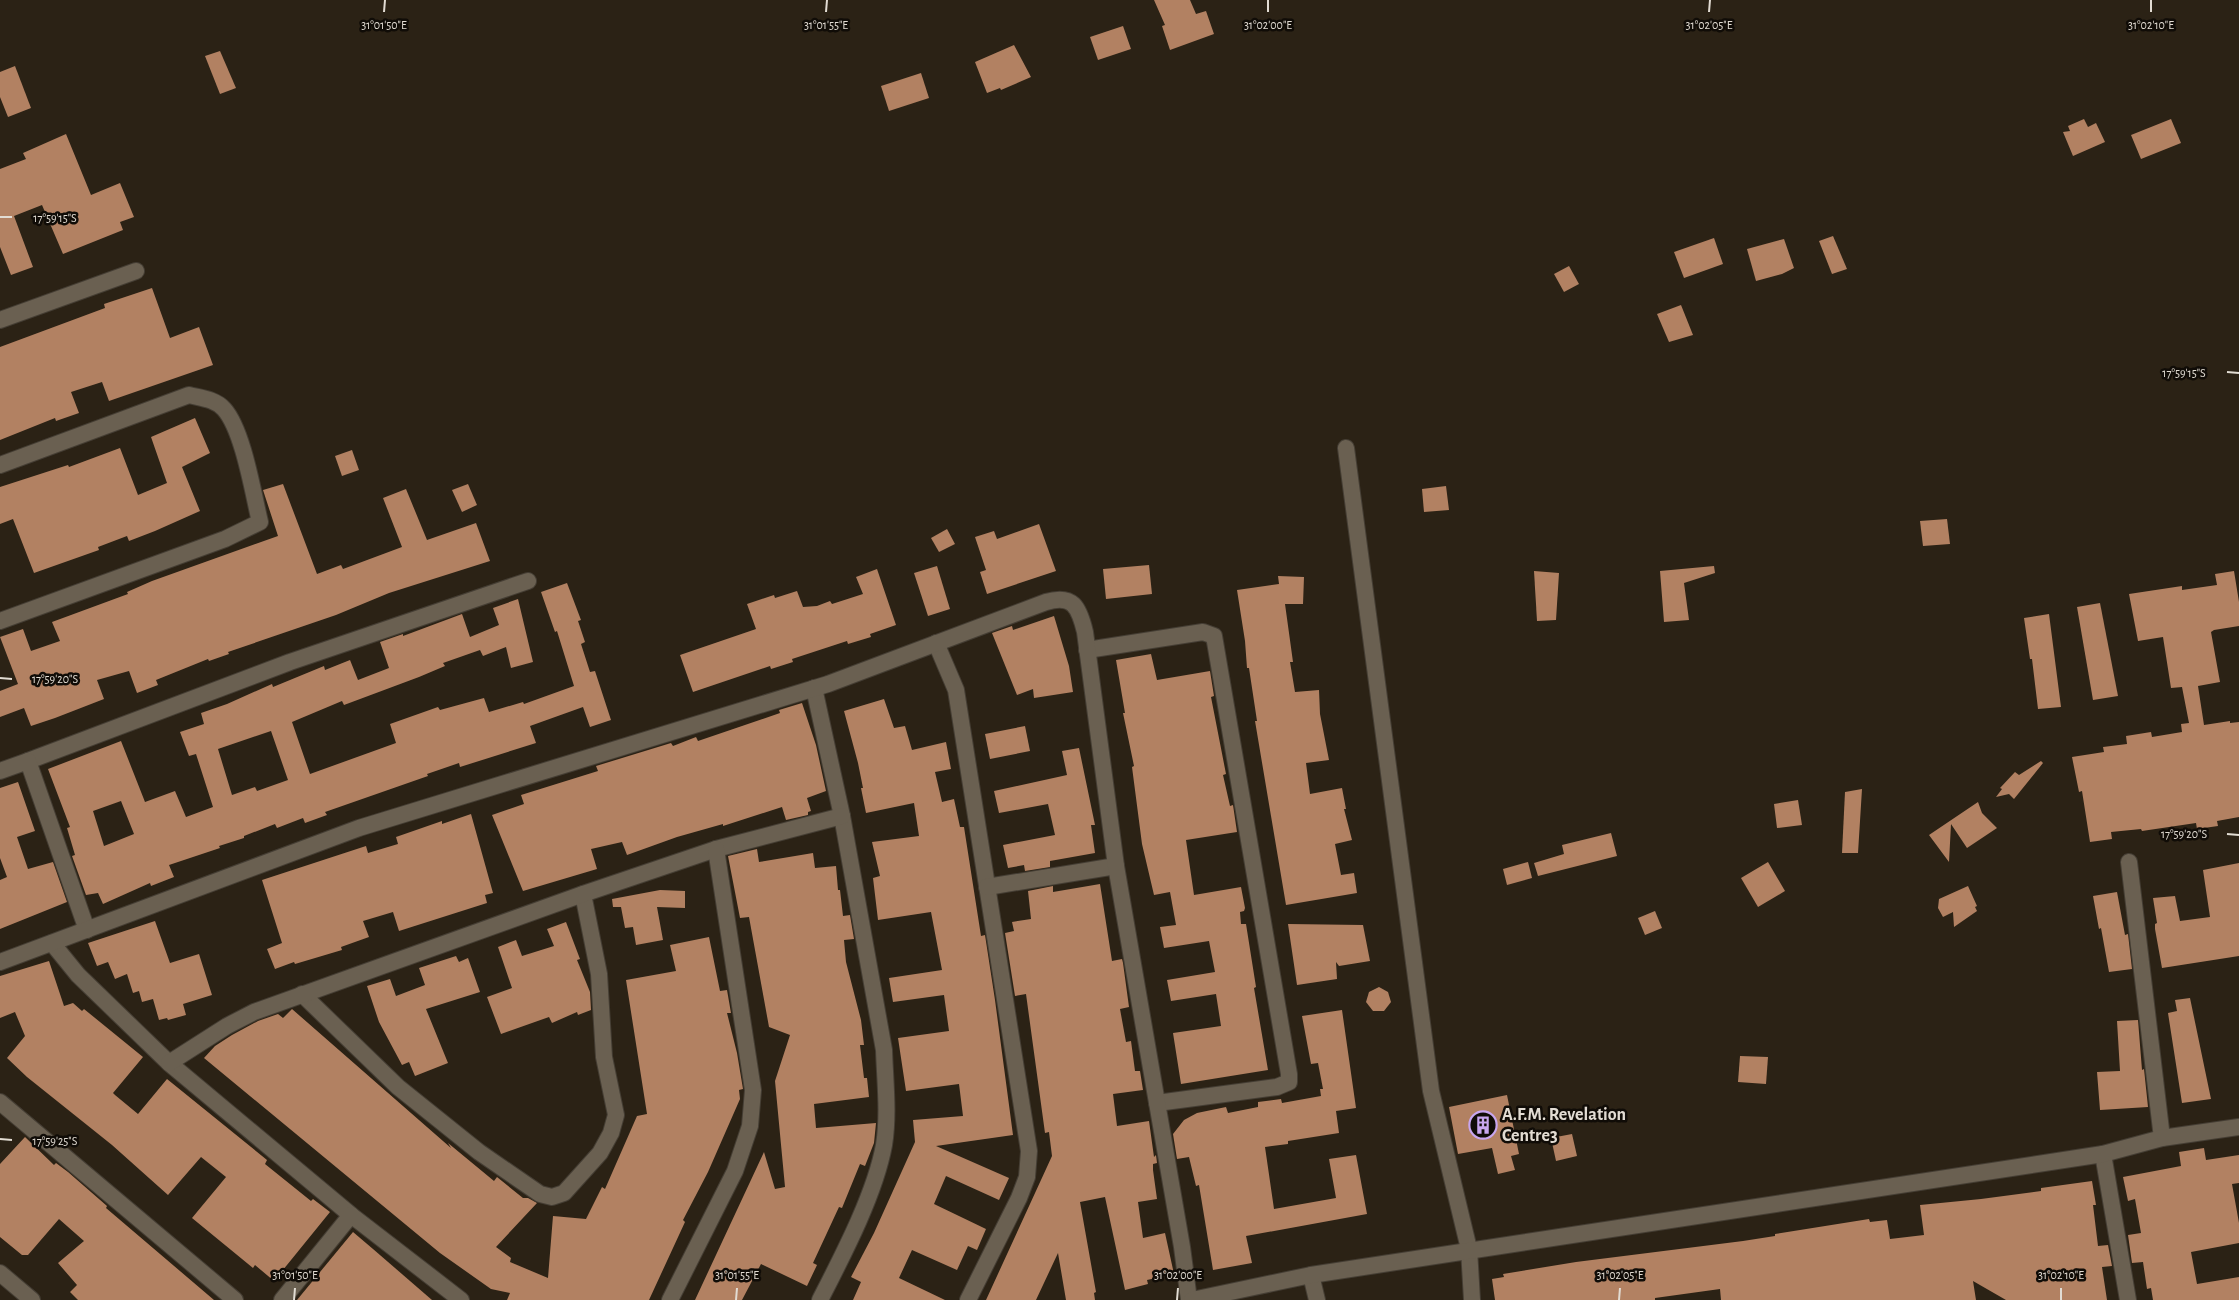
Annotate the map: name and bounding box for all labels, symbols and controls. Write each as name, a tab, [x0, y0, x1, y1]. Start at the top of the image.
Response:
text: 31°01'50"E	[361, 19, 407, 31]
text: 31°01'55"E	[804, 19, 848, 31]
text: 31°02'00"E	[1244, 19, 1292, 31]
text: 31°02'05"E	[1686, 19, 1733, 31]
text: 31°02'10"E	[2128, 19, 2174, 31]
text: 17°59'15"S	[33, 212, 77, 224]
text: 17°59'15"S	[2162, 367, 2206, 379]
text: 17°59'20"S	[32, 673, 78, 685]
text: 17°59'20"S	[2161, 828, 2207, 840]
place label: A.F.M. Revelation Centre3	[1502, 1106, 1626, 1145]
building icon: A.F.M. Revelation Centre3	[1468, 1110, 1498, 1140]
text: 17°59'25"S	[33, 1135, 78, 1147]
text: 31°01'50"E	[272, 1269, 318, 1281]
text: 31°01'55"E	[715, 1269, 759, 1281]
text: 31°02'00"E	[1154, 1269, 1202, 1281]
text: 31°02'05"E	[1597, 1269, 1644, 1281]
text: 31°02'10"E	[2038, 1269, 2084, 1281]

